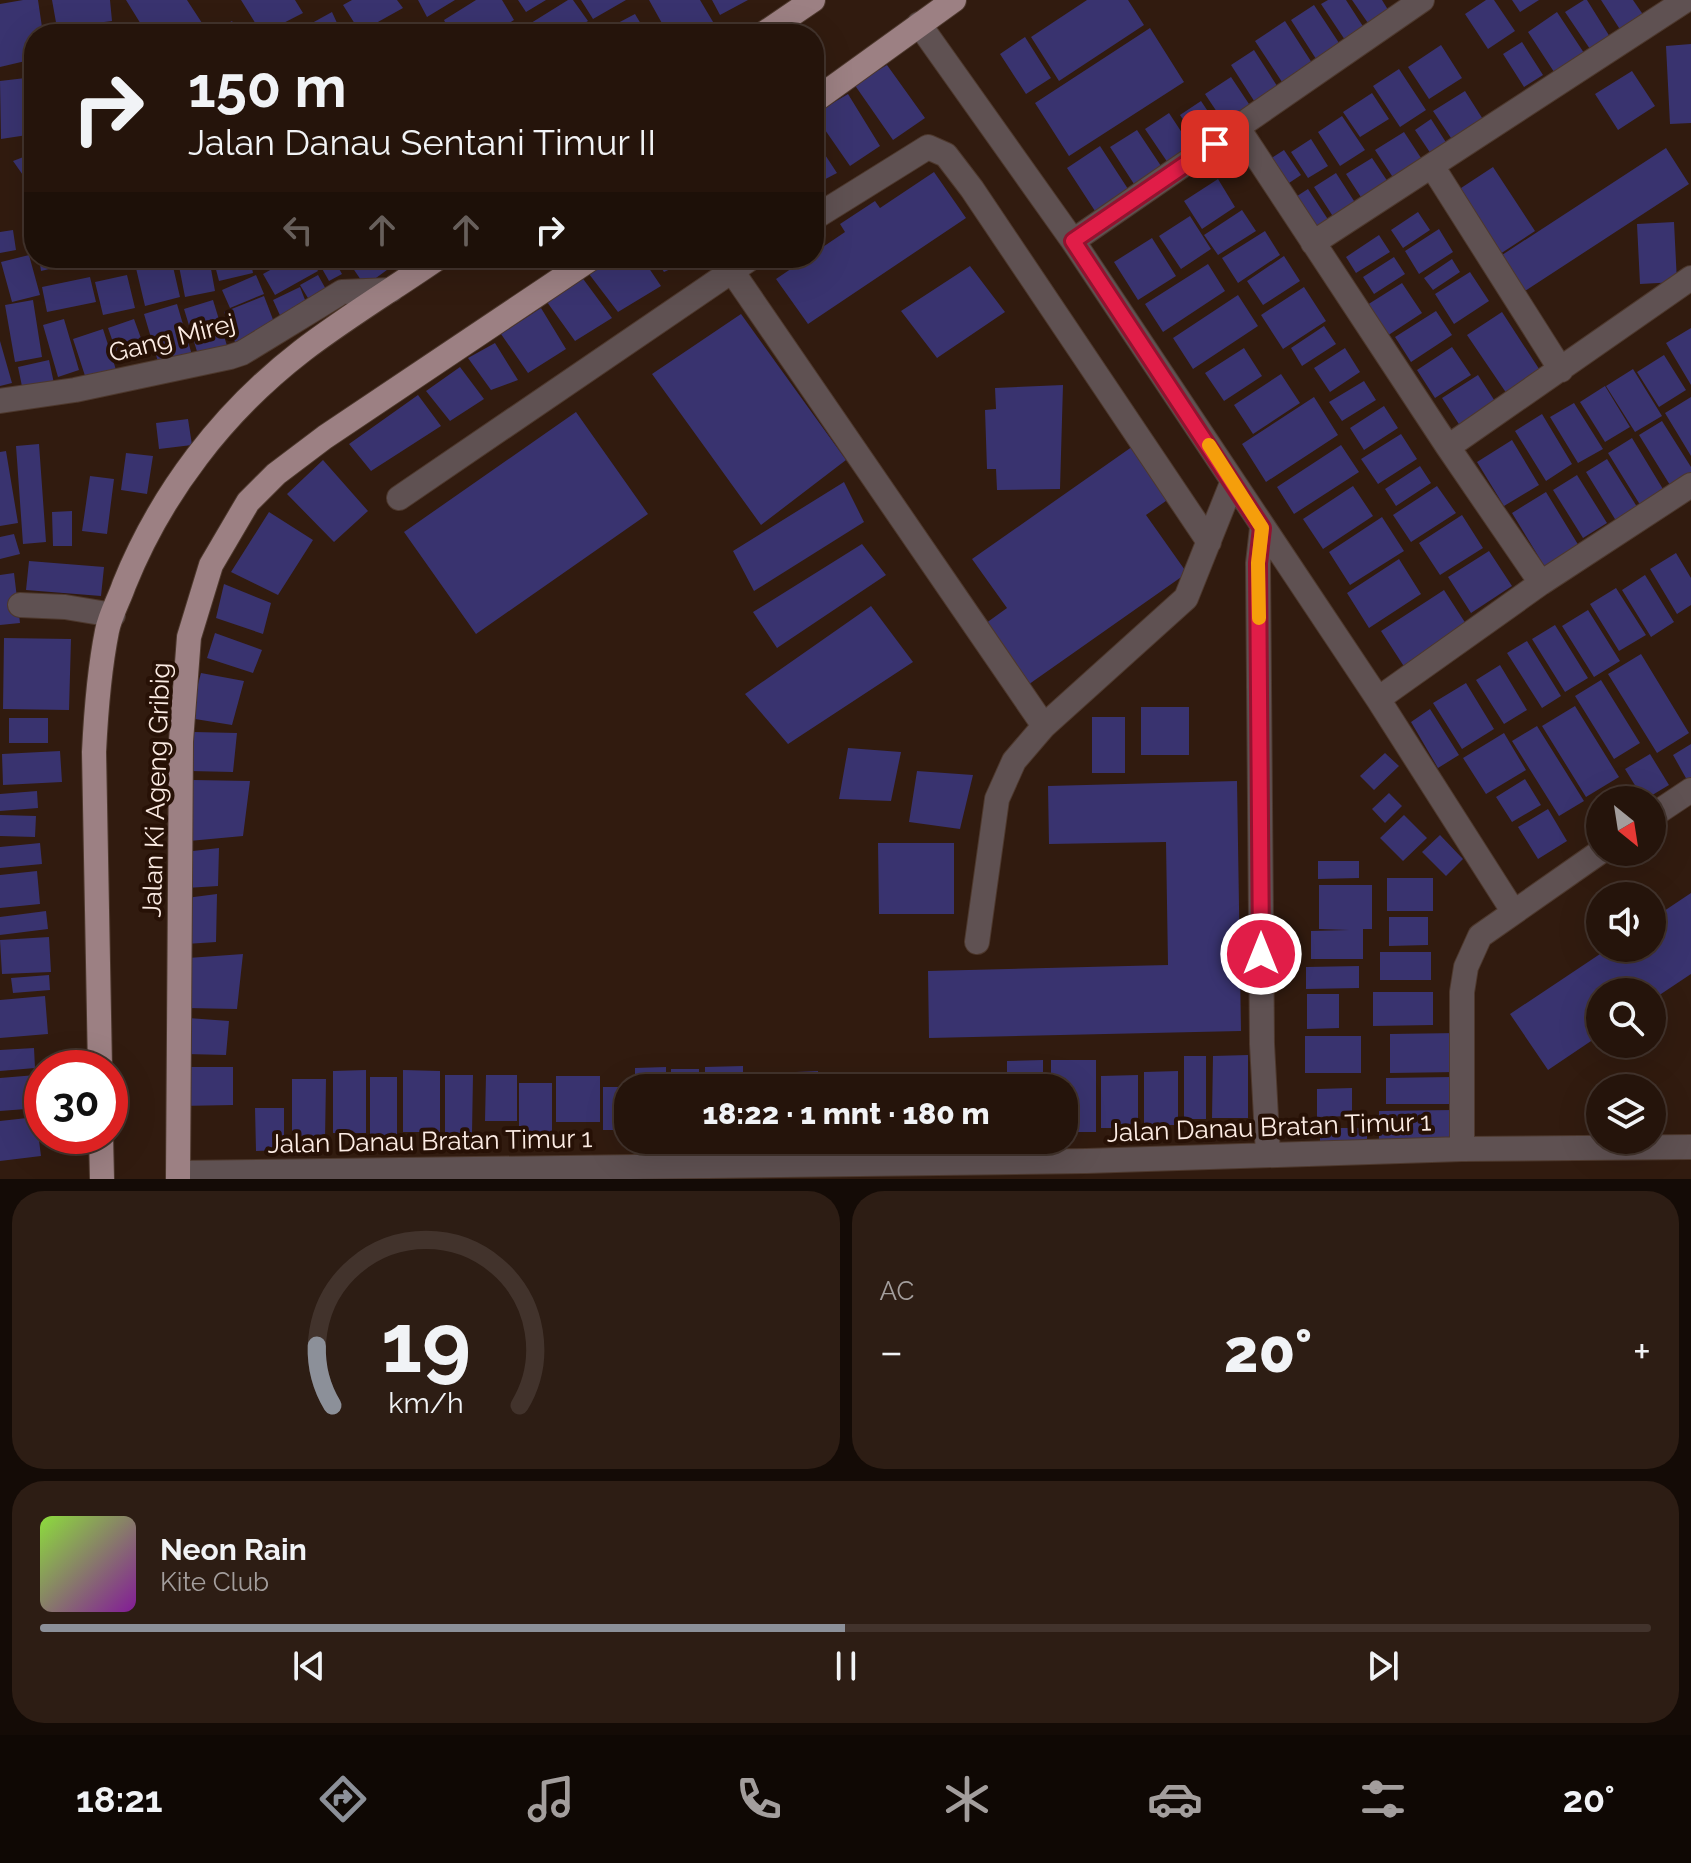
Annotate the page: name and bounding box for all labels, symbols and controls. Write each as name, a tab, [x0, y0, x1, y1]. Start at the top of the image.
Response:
text: 150 m	[188, 54, 347, 120]
icon: right	[56, 56, 160, 160]
pin	[1181, 110, 1249, 178]
text: Jalan Danau Sentani Timur II	[188, 121, 656, 163]
icon: arrive	[1193, 122, 1237, 166]
icon: left	[276, 208, 320, 252]
icon: ahead	[360, 208, 404, 252]
icon: ahead	[444, 208, 488, 252]
icon: right	[528, 208, 572, 252]
street label: Gang Mirej	[106, 308, 238, 368]
street label: Jalan Ki Ageng Gribig	[137, 662, 175, 918]
north arrow	[1586, 786, 1666, 866]
map controls	[1586, 786, 1666, 1154]
button: sound	[1586, 882, 1666, 962]
position arrow	[1219, 912, 1303, 996]
button: search	[1586, 978, 1666, 1058]
speed limit sign: 30	[24, 1050, 128, 1154]
button: layers	[1586, 1074, 1666, 1154]
text: 18:22 · 1 mnt · 180 m	[702, 1096, 990, 1131]
street label: Jalan Danau Bratan Timur 1	[1106, 1106, 1432, 1148]
street label: Jalan Danau Bratan Timur 1	[267, 1123, 593, 1159]
text: AC	[880, 1276, 914, 1306]
text: 19	[381, 1294, 471, 1391]
text: 20°	[1224, 1316, 1312, 1386]
text: −	[880, 1326, 903, 1377]
text: +	[1633, 1326, 1651, 1377]
text: km/h	[388, 1386, 463, 1420]
text: Neon Rain	[160, 1532, 307, 1567]
text: Kite Club	[160, 1567, 269, 1597]
icon: previous	[287, 1644, 331, 1688]
icon: pause	[824, 1644, 868, 1688]
icon: next	[1361, 1644, 1405, 1688]
icon: directions	[315, 1771, 371, 1827]
icon: music	[523, 1771, 579, 1827]
icon: phone	[731, 1771, 787, 1827]
icon: climate	[939, 1771, 995, 1827]
icon: car	[1147, 1771, 1203, 1827]
icon: filters	[1355, 1771, 1411, 1827]
text: 18:21	[76, 1778, 163, 1820]
text: 20°	[1563, 1778, 1615, 1820]

